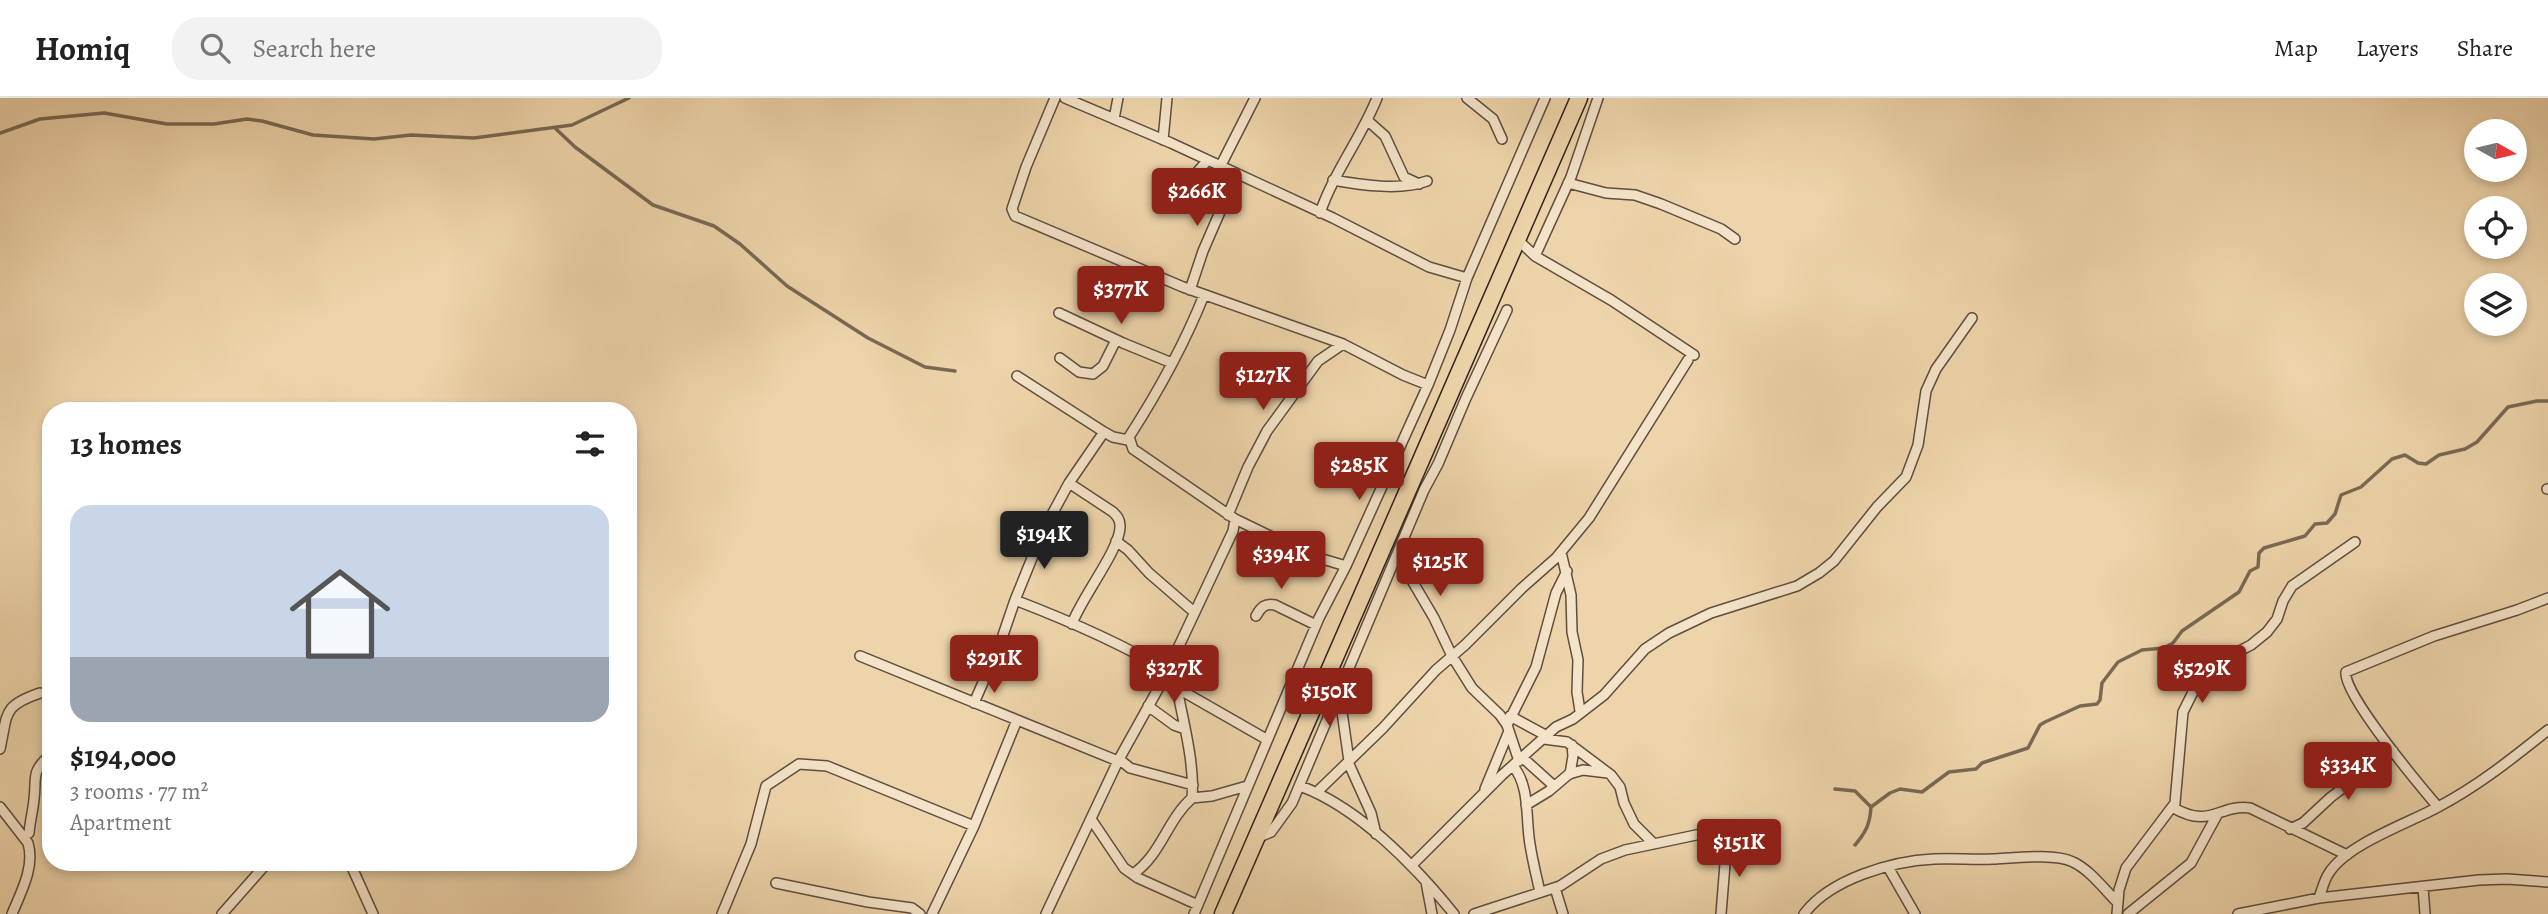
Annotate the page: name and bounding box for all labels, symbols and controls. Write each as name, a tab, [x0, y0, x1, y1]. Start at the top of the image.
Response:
search box	[172, 17, 662, 80]
text: Homiq	[35, 26, 130, 71]
icon: search	[196, 29, 234, 67]
text: Search here	[252, 31, 376, 66]
text: Map	[2274, 32, 2318, 64]
text: Layers	[2356, 32, 2419, 64]
text: Share	[2457, 32, 2513, 64]
north arrow	[2464, 119, 2527, 182]
map controls	[2464, 119, 2527, 336]
pin: $266K	[1148, 169, 1246, 228]
text: $266K	[1168, 175, 1226, 206]
button: locate	[2464, 196, 2527, 259]
pin: $377K	[1072, 266, 1170, 326]
text: $377K	[1093, 273, 1149, 304]
button: layers	[2464, 273, 2527, 336]
pin: $127K	[1214, 352, 1312, 412]
text: $127K	[1236, 359, 1291, 390]
text: 13 homes	[70, 424, 182, 464]
icon: filters	[571, 425, 609, 463]
pin: $285K	[1310, 442, 1408, 502]
text: $285K	[1330, 449, 1388, 480]
pin: $194K	[995, 512, 1093, 571]
text: $194K	[1016, 518, 1072, 549]
pin: $394K	[1232, 532, 1330, 591]
text: $394K	[1252, 538, 1310, 569]
pin: $125K	[1391, 538, 1489, 598]
text: $125K	[1413, 545, 1468, 576]
icon: home	[277, 551, 403, 677]
pin: $291K	[945, 636, 1043, 695]
text: $291K	[966, 642, 1022, 673]
pin: $327K	[1125, 646, 1223, 705]
pin: $529K	[2153, 646, 2251, 705]
text: $327K	[1146, 652, 1202, 683]
text: $529K	[2173, 652, 2231, 683]
pin: $150K	[1280, 668, 1378, 728]
text: $150K	[1301, 675, 1357, 706]
text: $194,000	[70, 736, 176, 776]
pin: $334K	[2299, 742, 2397, 802]
text: $334K	[2320, 749, 2376, 780]
text: 3 rooms · 77 m²	[70, 776, 208, 807]
text: Apartment	[70, 807, 172, 838]
pin: $151K	[1690, 820, 1788, 879]
text: $151K	[1713, 826, 1765, 857]

